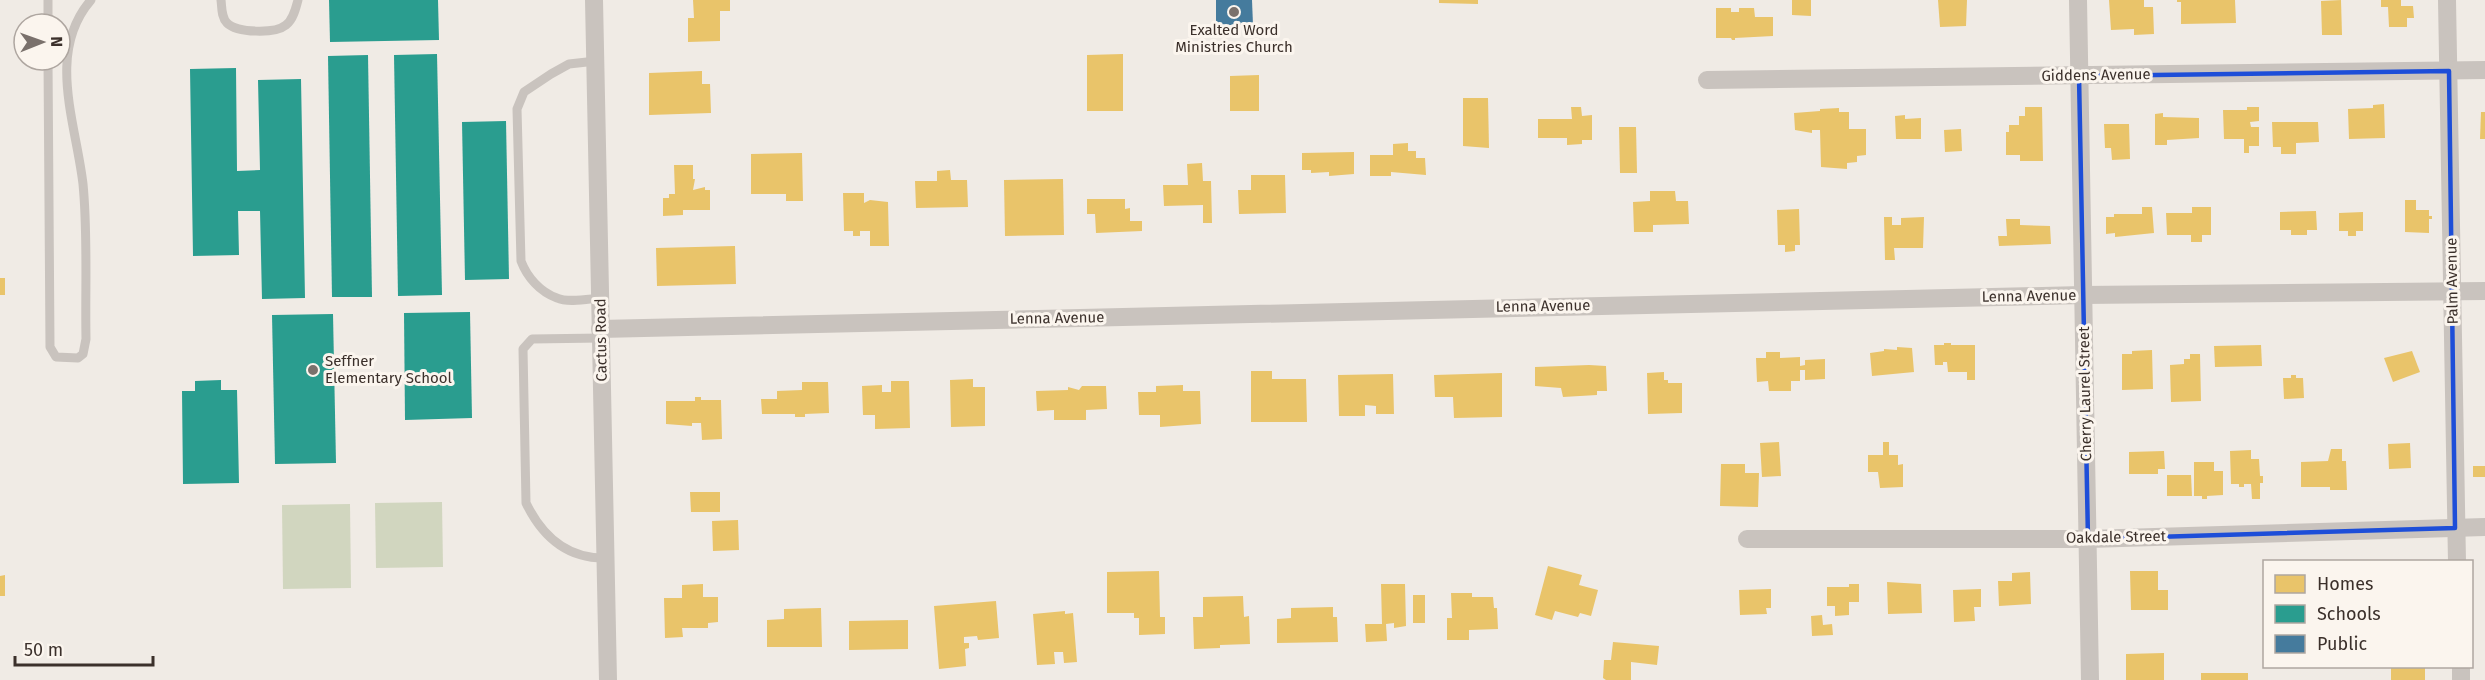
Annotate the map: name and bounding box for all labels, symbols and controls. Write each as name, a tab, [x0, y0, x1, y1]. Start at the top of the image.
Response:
marker: Exalted Word Ministries Church	[1227, 5, 1241, 19]
north arrow	[12, 12, 72, 72]
place label: Exalted Word Ministries Church	[1175, 21, 1293, 56]
text: N	[47, 36, 66, 47]
street label: Giddens Avenue	[2041, 65, 2151, 85]
street label: Palm Avenue	[2442, 237, 2462, 325]
street label: Lenna Avenue	[1981, 286, 2077, 306]
street label: Lenna Avenue	[1495, 296, 1591, 316]
street label: Cactus Road	[591, 298, 611, 382]
street label: Lenna Avenue	[1009, 308, 1105, 328]
street label: Cherry Laurel Street	[2075, 326, 2095, 462]
place label: Seffner Elementary School	[325, 352, 453, 387]
marker: Seffner Elementary School	[306, 363, 320, 377]
street label: Oakdale Street	[2066, 527, 2167, 547]
legend	[2263, 560, 2473, 668]
text: Homes	[2317, 573, 2373, 595]
text: Schools	[2317, 603, 2381, 625]
scale bar	[15, 629, 153, 667]
text: Public	[2317, 633, 2367, 655]
text: 50 m	[24, 639, 63, 661]

